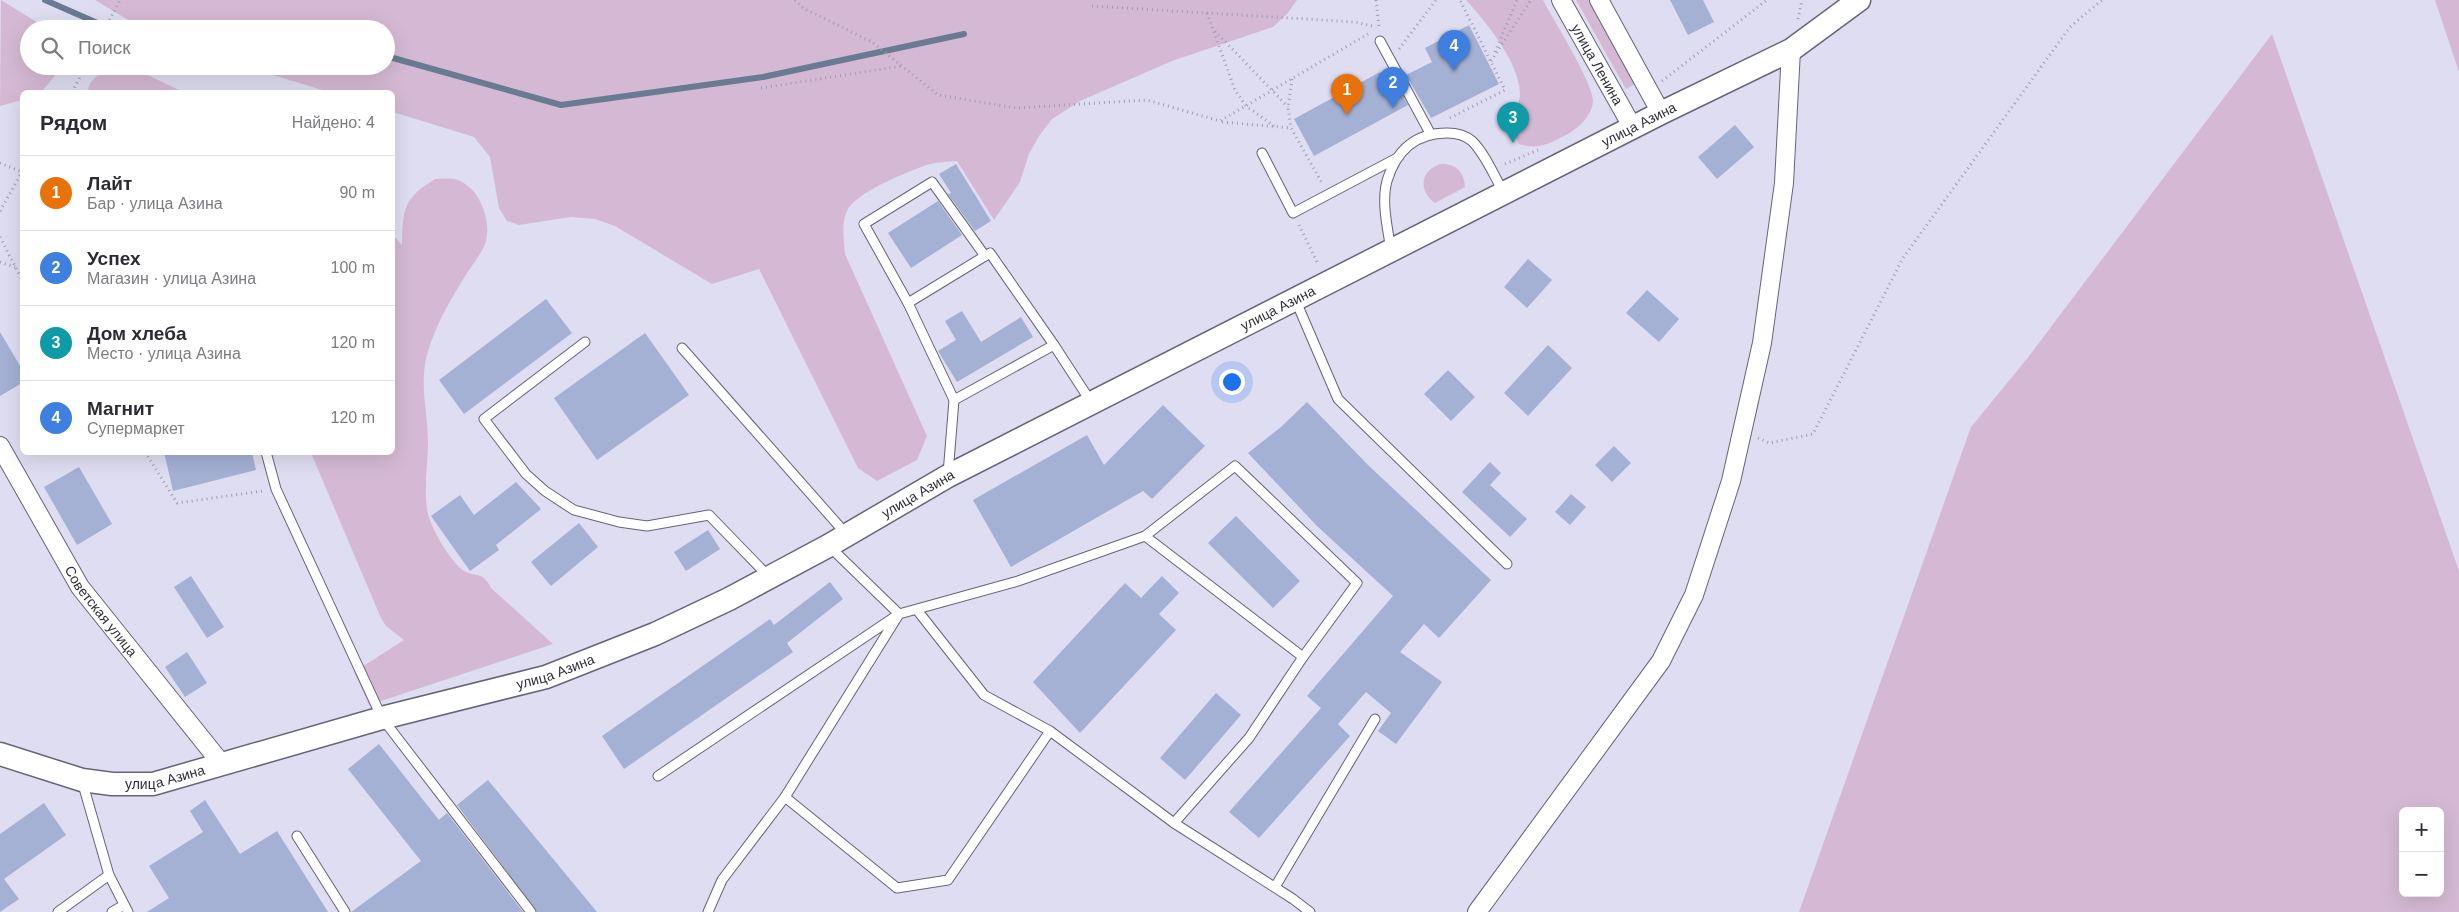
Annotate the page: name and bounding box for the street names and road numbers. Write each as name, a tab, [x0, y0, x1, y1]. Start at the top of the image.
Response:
street label: улица Ленина	[1568, 21, 1627, 108]
street label: улица Азина	[1599, 99, 1679, 150]
street label: улица Азина	[1238, 282, 1318, 334]
street label: улица Азина	[879, 466, 957, 521]
street label: Советская улица	[62, 563, 141, 660]
street label: улица Азина	[515, 651, 597, 692]
street label: улица Азина	[125, 761, 207, 792]

